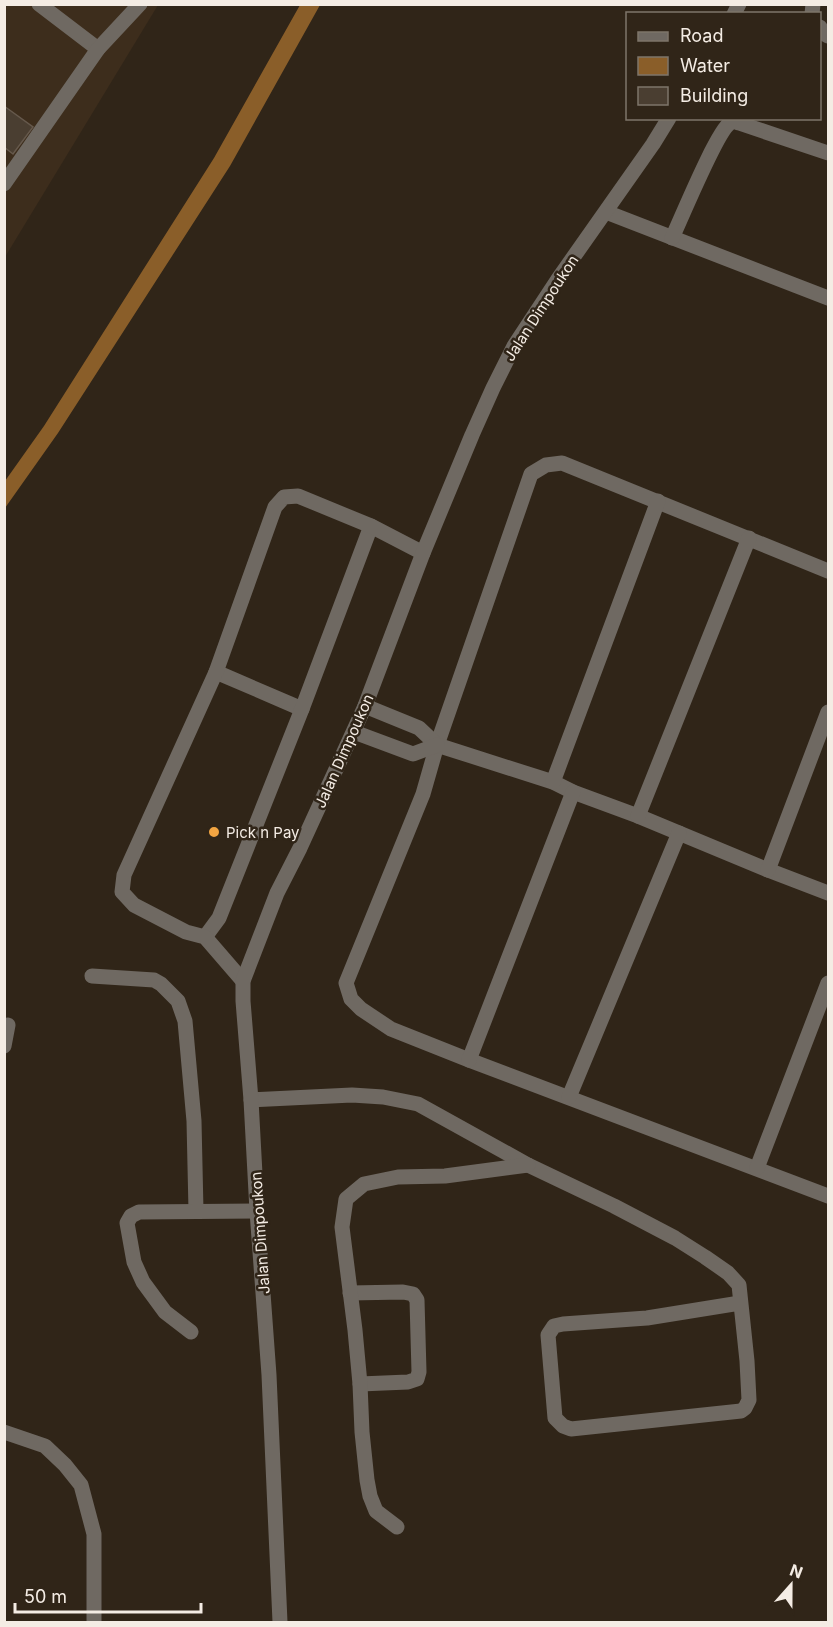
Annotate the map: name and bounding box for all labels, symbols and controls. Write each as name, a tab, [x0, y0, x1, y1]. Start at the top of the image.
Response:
legend	[626, 12, 821, 120]
text: Road	[680, 25, 723, 46]
text: Water	[680, 55, 730, 76]
text: Building	[680, 85, 748, 106]
street label: Jalan Dimpoukon	[500, 251, 582, 365]
street label: Jalan Dimpoukon	[310, 691, 378, 811]
place label: Pick n Pay	[226, 823, 300, 842]
marker: Pick n Pay	[207, 825, 221, 839]
street label: Jalan Dimpoukon	[246, 1171, 274, 1295]
north arrow	[761, 1555, 821, 1615]
text: N	[787, 1559, 806, 1583]
scale bar	[15, 1576, 201, 1614]
text: 50 m	[24, 1586, 67, 1607]

